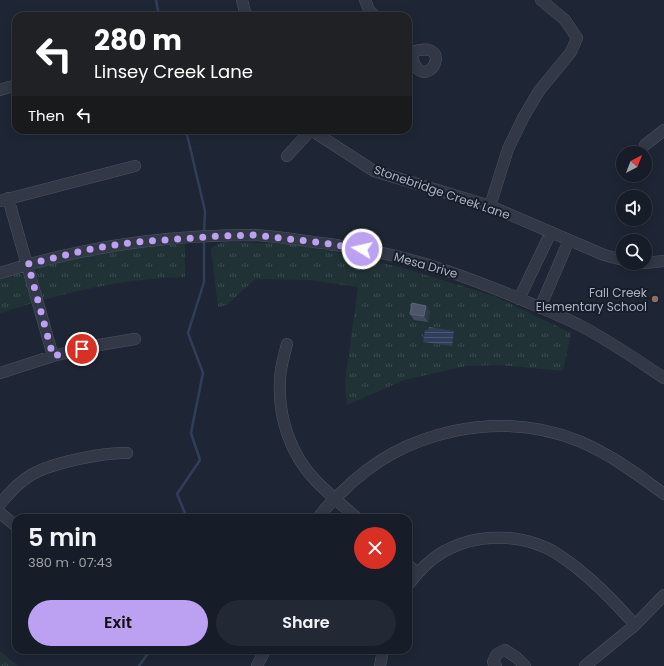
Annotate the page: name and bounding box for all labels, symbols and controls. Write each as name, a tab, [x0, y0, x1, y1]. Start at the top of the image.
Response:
text: 280 m	[94, 21, 182, 60]
icon: left	[28, 28, 80, 80]
text: Linsey Creek Lane	[94, 59, 253, 84]
icon: left	[73, 104, 95, 126]
text: Then	[28, 105, 65, 126]
north arrow	[616, 146, 652, 182]
map controls	[616, 146, 652, 270]
street label: Stonebridge Creek Lane	[372, 161, 512, 223]
button: sound	[616, 190, 652, 226]
position arrow	[341, 228, 383, 270]
button: search	[616, 234, 652, 270]
street label: Mesa Drive	[392, 248, 460, 282]
place label: Fall Creek Elementary School	[536, 284, 648, 315]
marker: Fall Creek Elementary School	[650, 294, 660, 304]
pin	[65, 332, 99, 366]
icon: arrive	[71, 338, 93, 360]
text: 5 min	[28, 521, 97, 554]
button: close	[354, 527, 396, 569]
text: 380 m · 07:43	[28, 553, 112, 572]
button: Exit	[28, 600, 208, 646]
button: Share	[216, 600, 396, 646]

